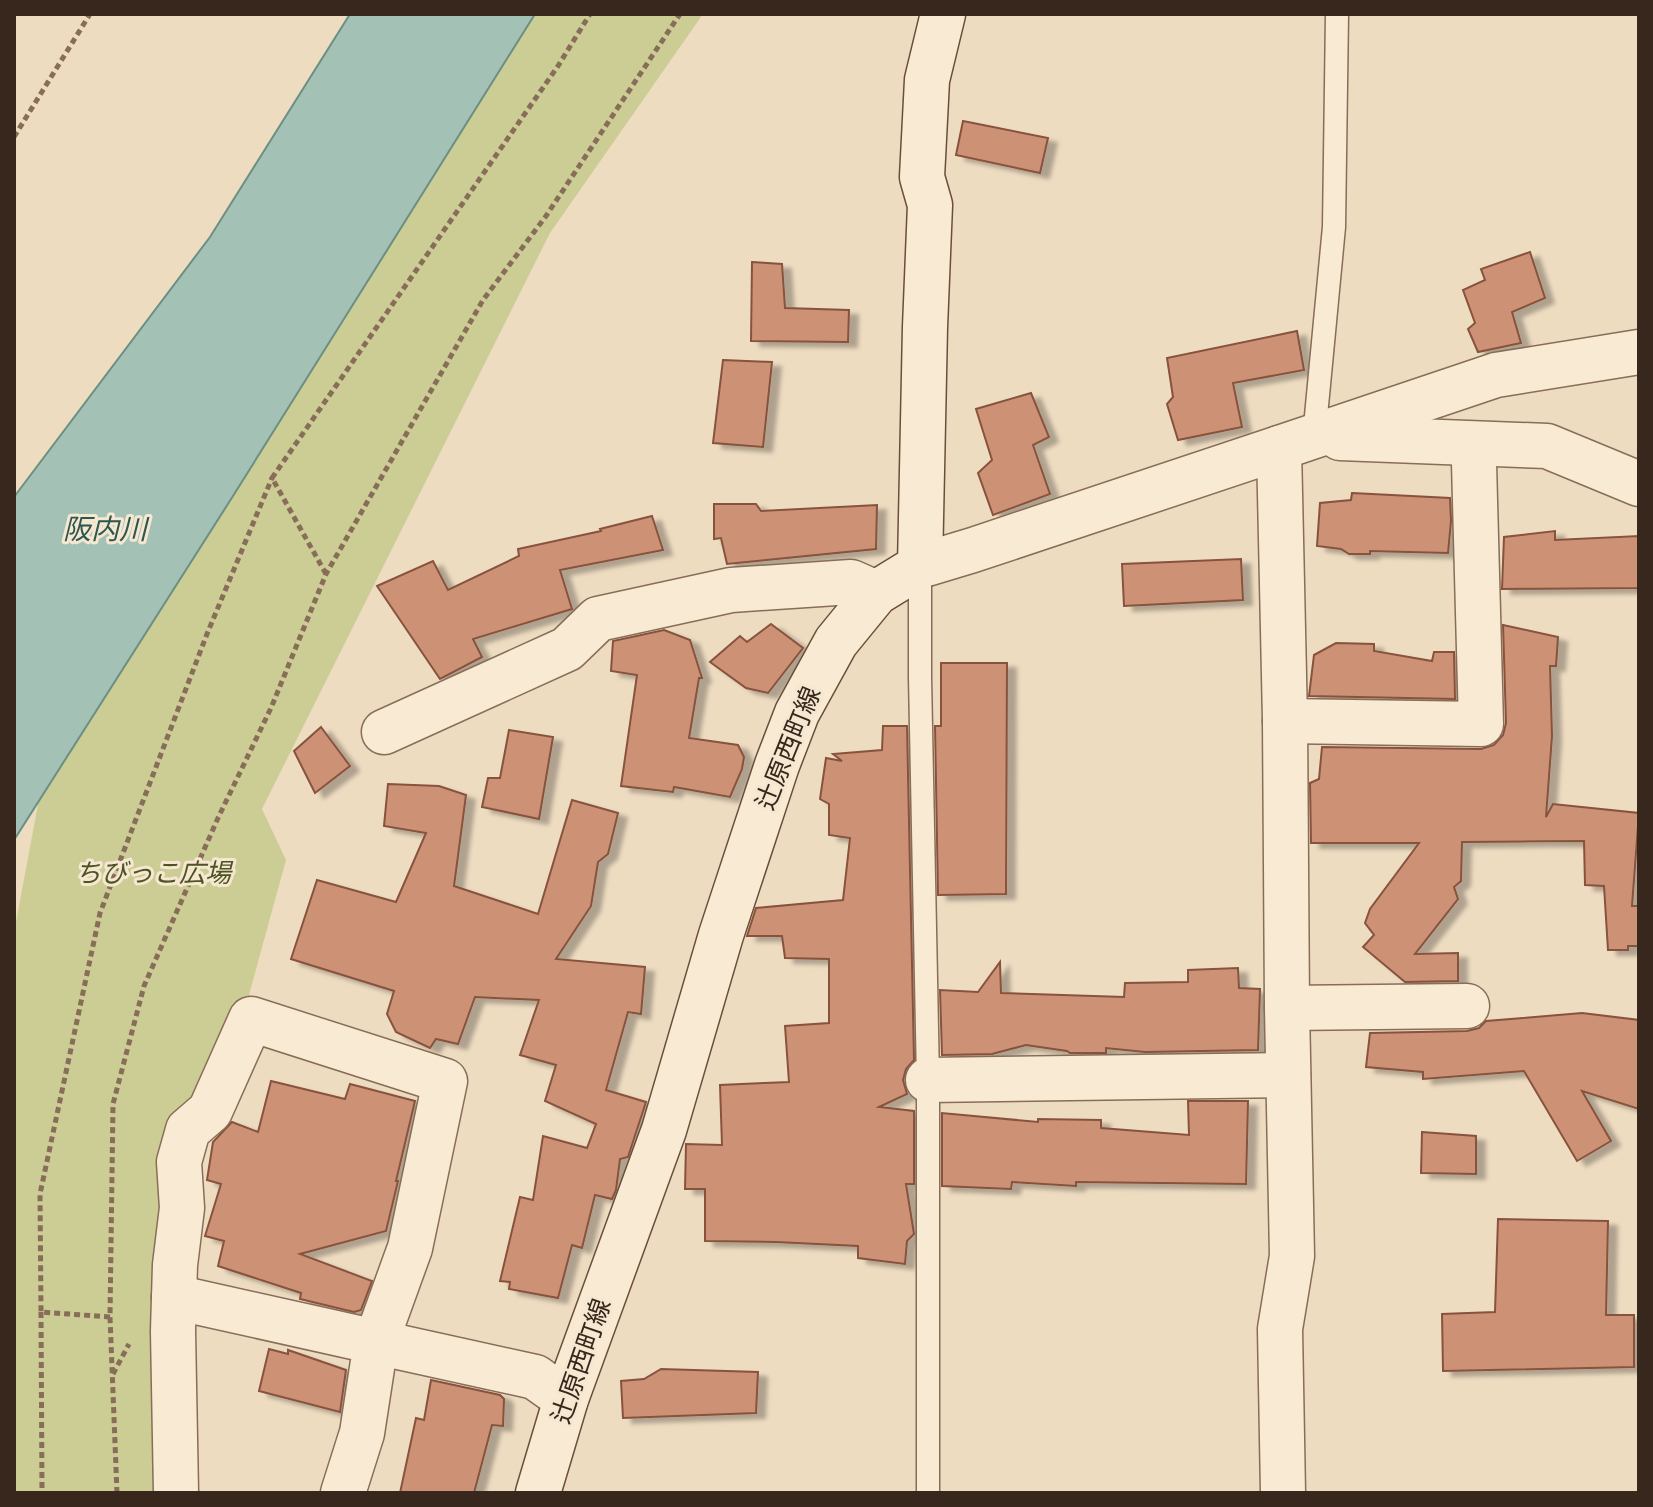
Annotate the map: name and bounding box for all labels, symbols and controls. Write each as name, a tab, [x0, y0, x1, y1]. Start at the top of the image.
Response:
water label: 阪内川	[63, 511, 150, 547]
street label: 辻原西町線	[748, 681, 827, 814]
park label: ちびっこ広場	[75, 856, 234, 889]
street label: 辻原西町線	[544, 1294, 617, 1428]

